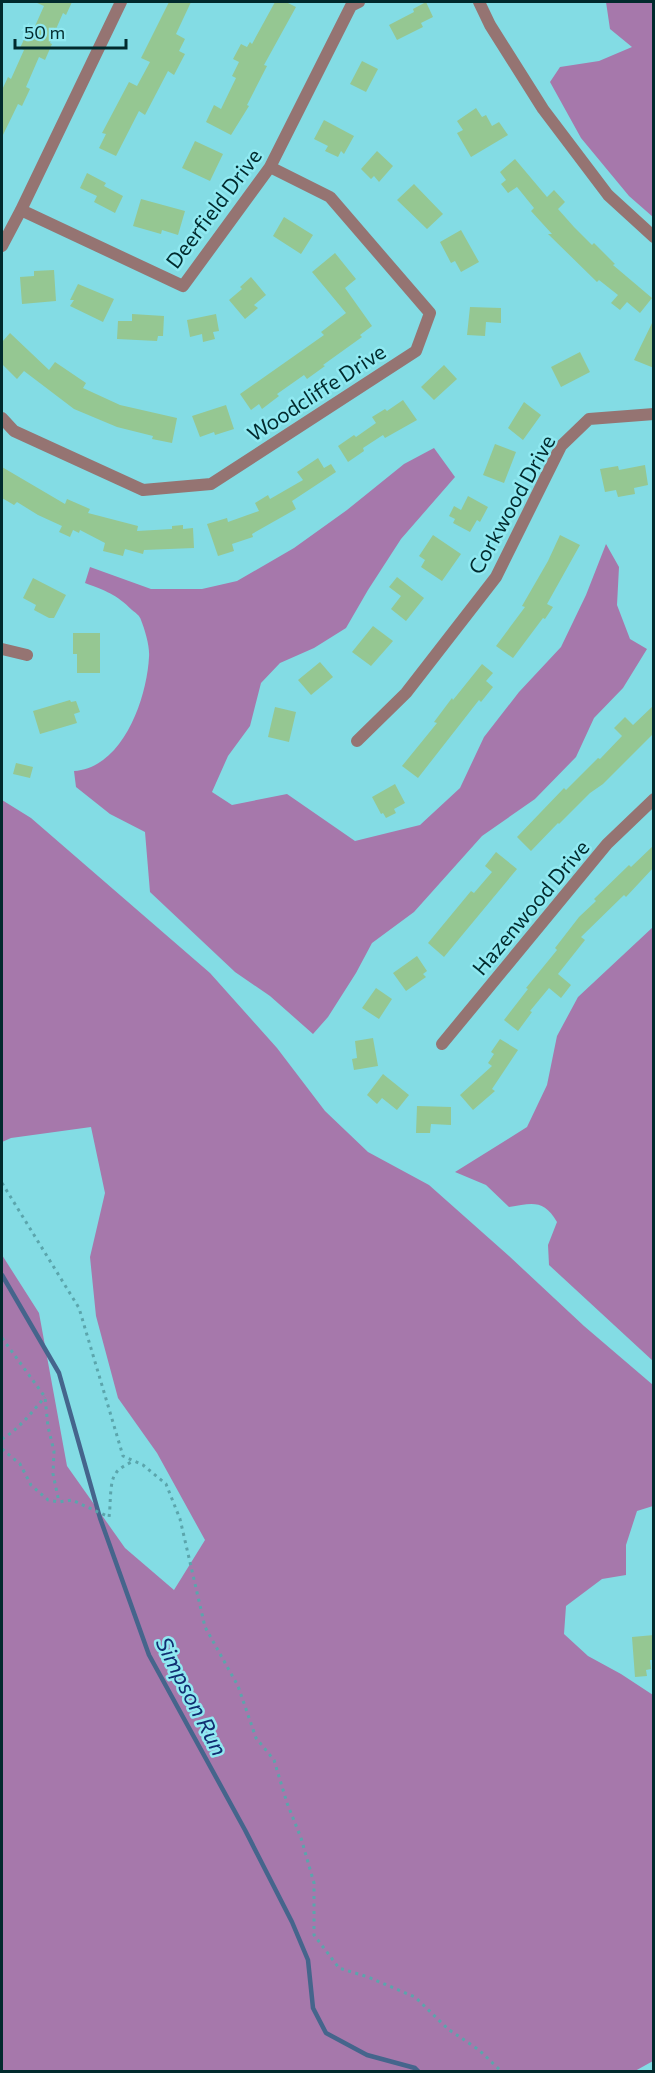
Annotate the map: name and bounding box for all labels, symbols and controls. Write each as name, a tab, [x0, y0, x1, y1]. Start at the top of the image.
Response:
scale bar	[15, 12, 126, 50]
text: 50 m	[24, 21, 65, 43]
street label: Deerfield Drive	[160, 143, 266, 273]
street label: Woodcliffe Drive	[242, 338, 390, 446]
street label: Corkwood Drive	[462, 430, 560, 578]
street label: Hazenwood Drive	[466, 834, 594, 980]
water label: Simpson Run	[150, 1632, 234, 1760]

